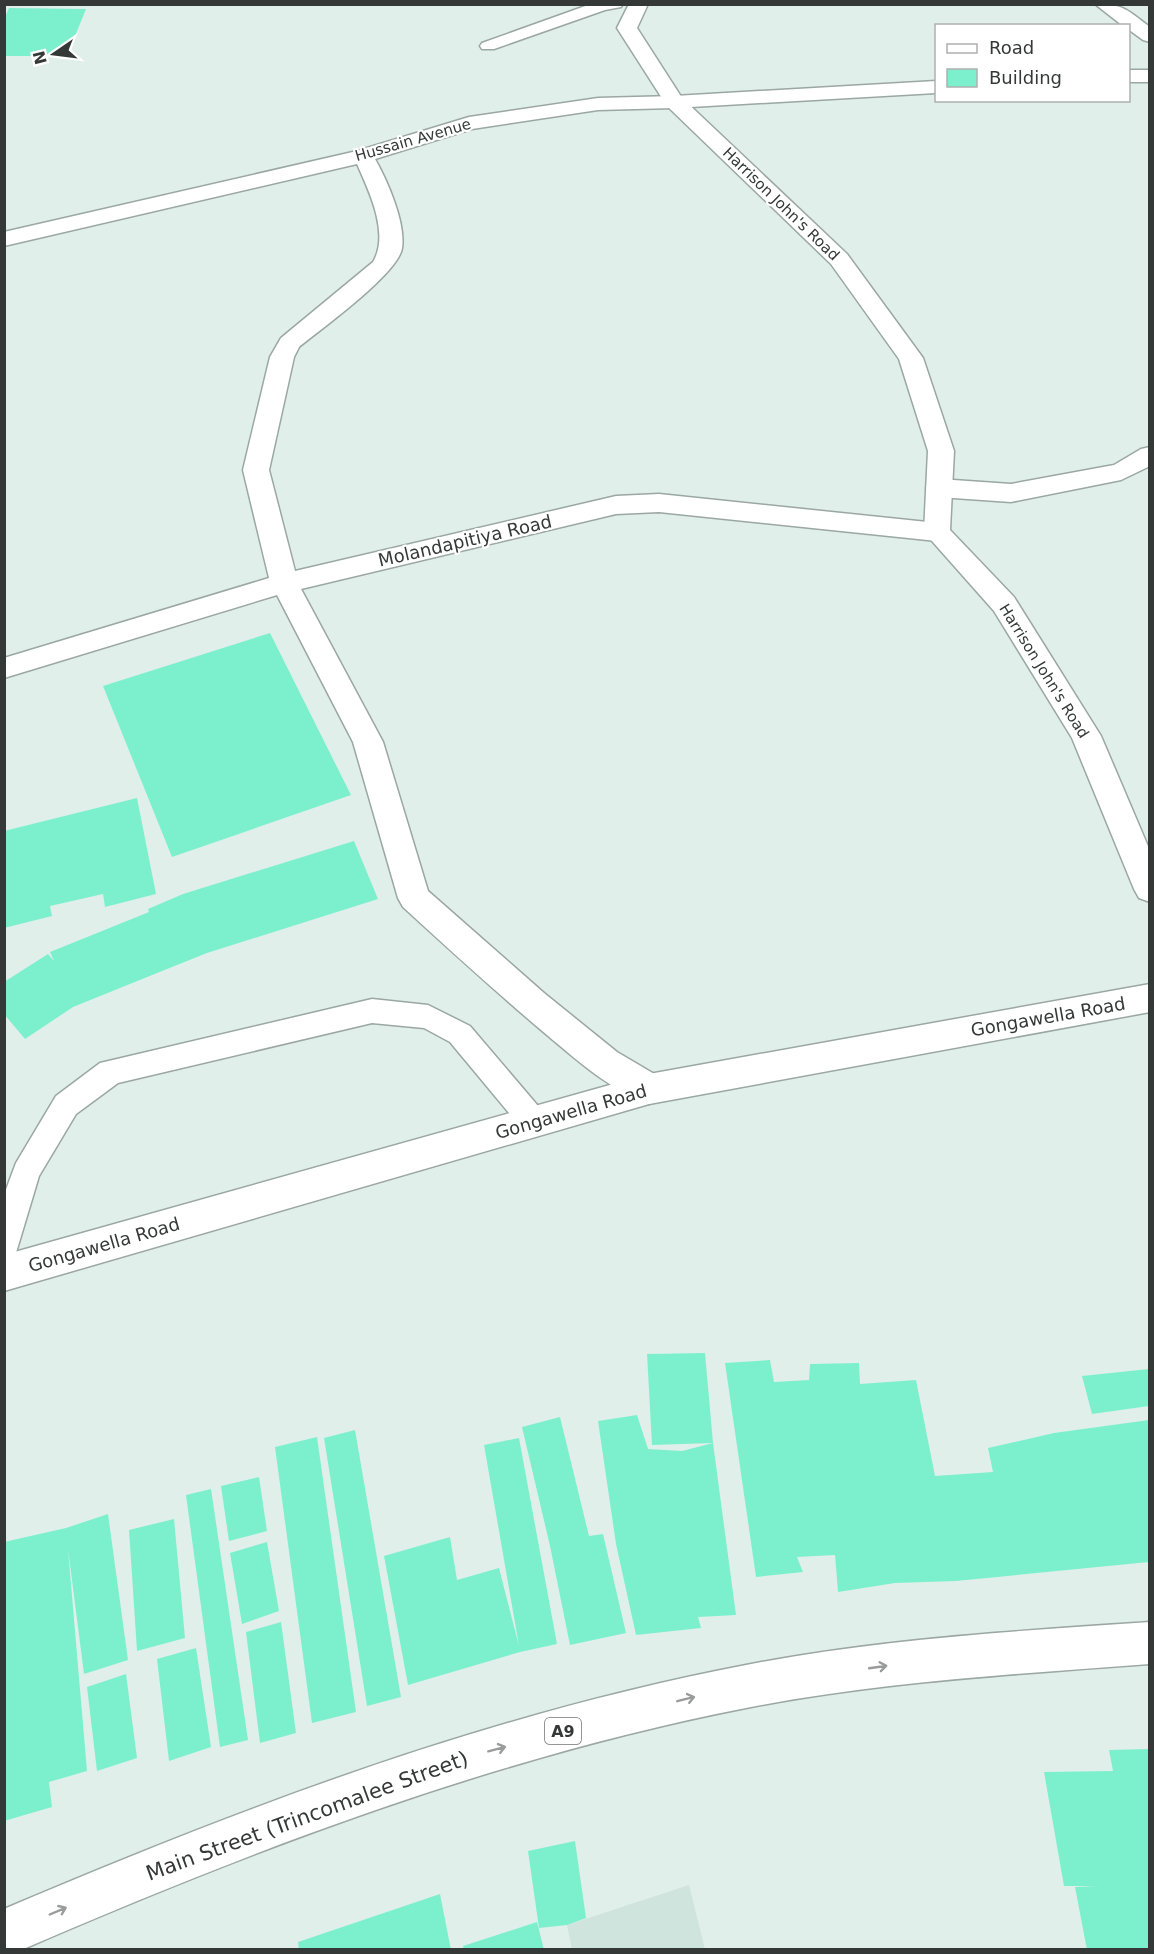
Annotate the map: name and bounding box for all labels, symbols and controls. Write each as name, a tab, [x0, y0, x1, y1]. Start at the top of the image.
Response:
north arrow	[24, 24, 84, 84]
legend	[935, 24, 1130, 102]
text: Road	[989, 37, 1034, 58]
text: N	[29, 49, 51, 66]
text: Building	[989, 67, 1062, 88]
street label: Hussain Avenue	[353, 115, 473, 165]
street label: Harrison John's Road	[719, 144, 843, 264]
street label: Molandapitiya Road	[376, 510, 554, 571]
street label: Harrison John's Road	[995, 601, 1093, 741]
street label: Gongawella Road	[969, 993, 1127, 1040]
street label: Gongawella Road	[493, 1080, 649, 1143]
street label: Gongawella Road	[26, 1213, 182, 1276]
one-way arrow	[868, 1661, 887, 1672]
one-way arrow	[676, 1692, 695, 1704]
road number: A9	[545, 1718, 581, 1744]
one-way arrow	[487, 1742, 506, 1754]
street label: Main Street (Trincomalee Street)	[143, 1746, 471, 1886]
one-way arrow	[49, 1905, 67, 1916]

